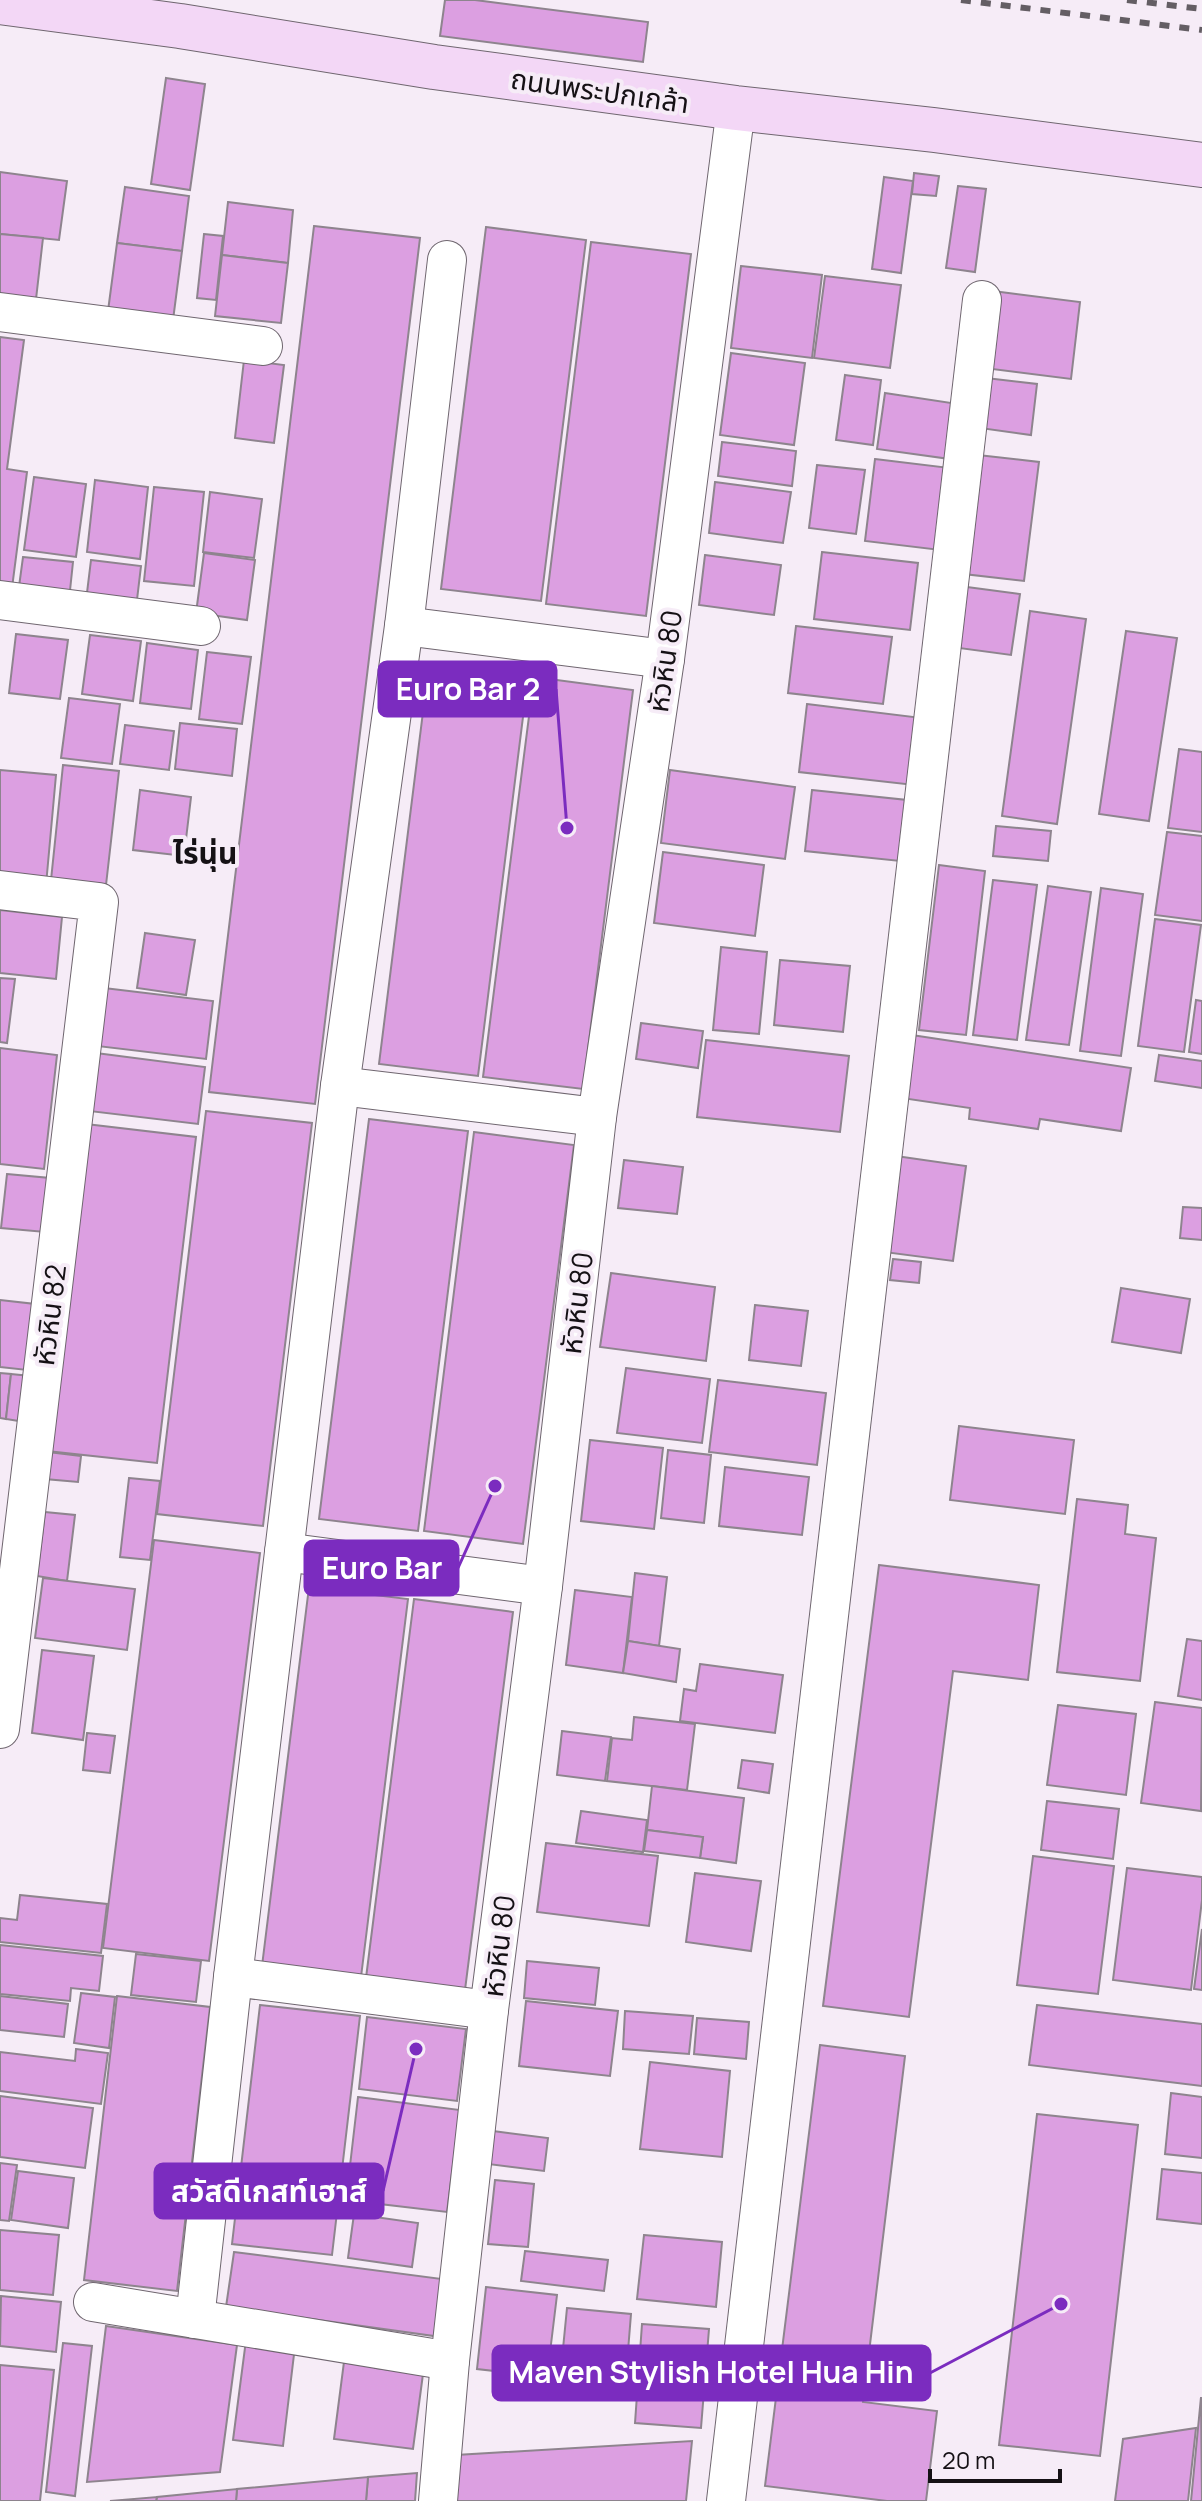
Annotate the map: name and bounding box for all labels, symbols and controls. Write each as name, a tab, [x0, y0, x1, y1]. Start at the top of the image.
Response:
street label: ถนนพระปกเกล้า	[508, 59, 692, 121]
street label: หัวหิน 80	[638, 607, 690, 715]
callout: Euro Bar 2	[379, 662, 556, 716]
text: Euro Bar 2	[396, 668, 540, 709]
district label: ไร่นุ่น	[173, 832, 237, 873]
street label: หัวหิน 80	[551, 1250, 601, 1356]
street label: หัวหิน 82	[24, 1262, 74, 1368]
callout: Euro Bar	[305, 1541, 458, 1595]
text: Euro Bar	[322, 1547, 442, 1588]
street label: หัวหิน 80	[473, 1893, 523, 1999]
callout: สวัสดีเกสท์เฮาส์	[155, 2164, 383, 2218]
text: สวัสดีเกสท์เฮาส์	[171, 2170, 367, 2211]
callout: Maven Stylish Hotel Hua Hin	[493, 2346, 930, 2400]
text: Maven Stylish Hotel Hua Hin	[509, 2351, 913, 2392]
scale bar	[930, 2433, 1060, 2483]
text: 20 m	[942, 2443, 995, 2476]

